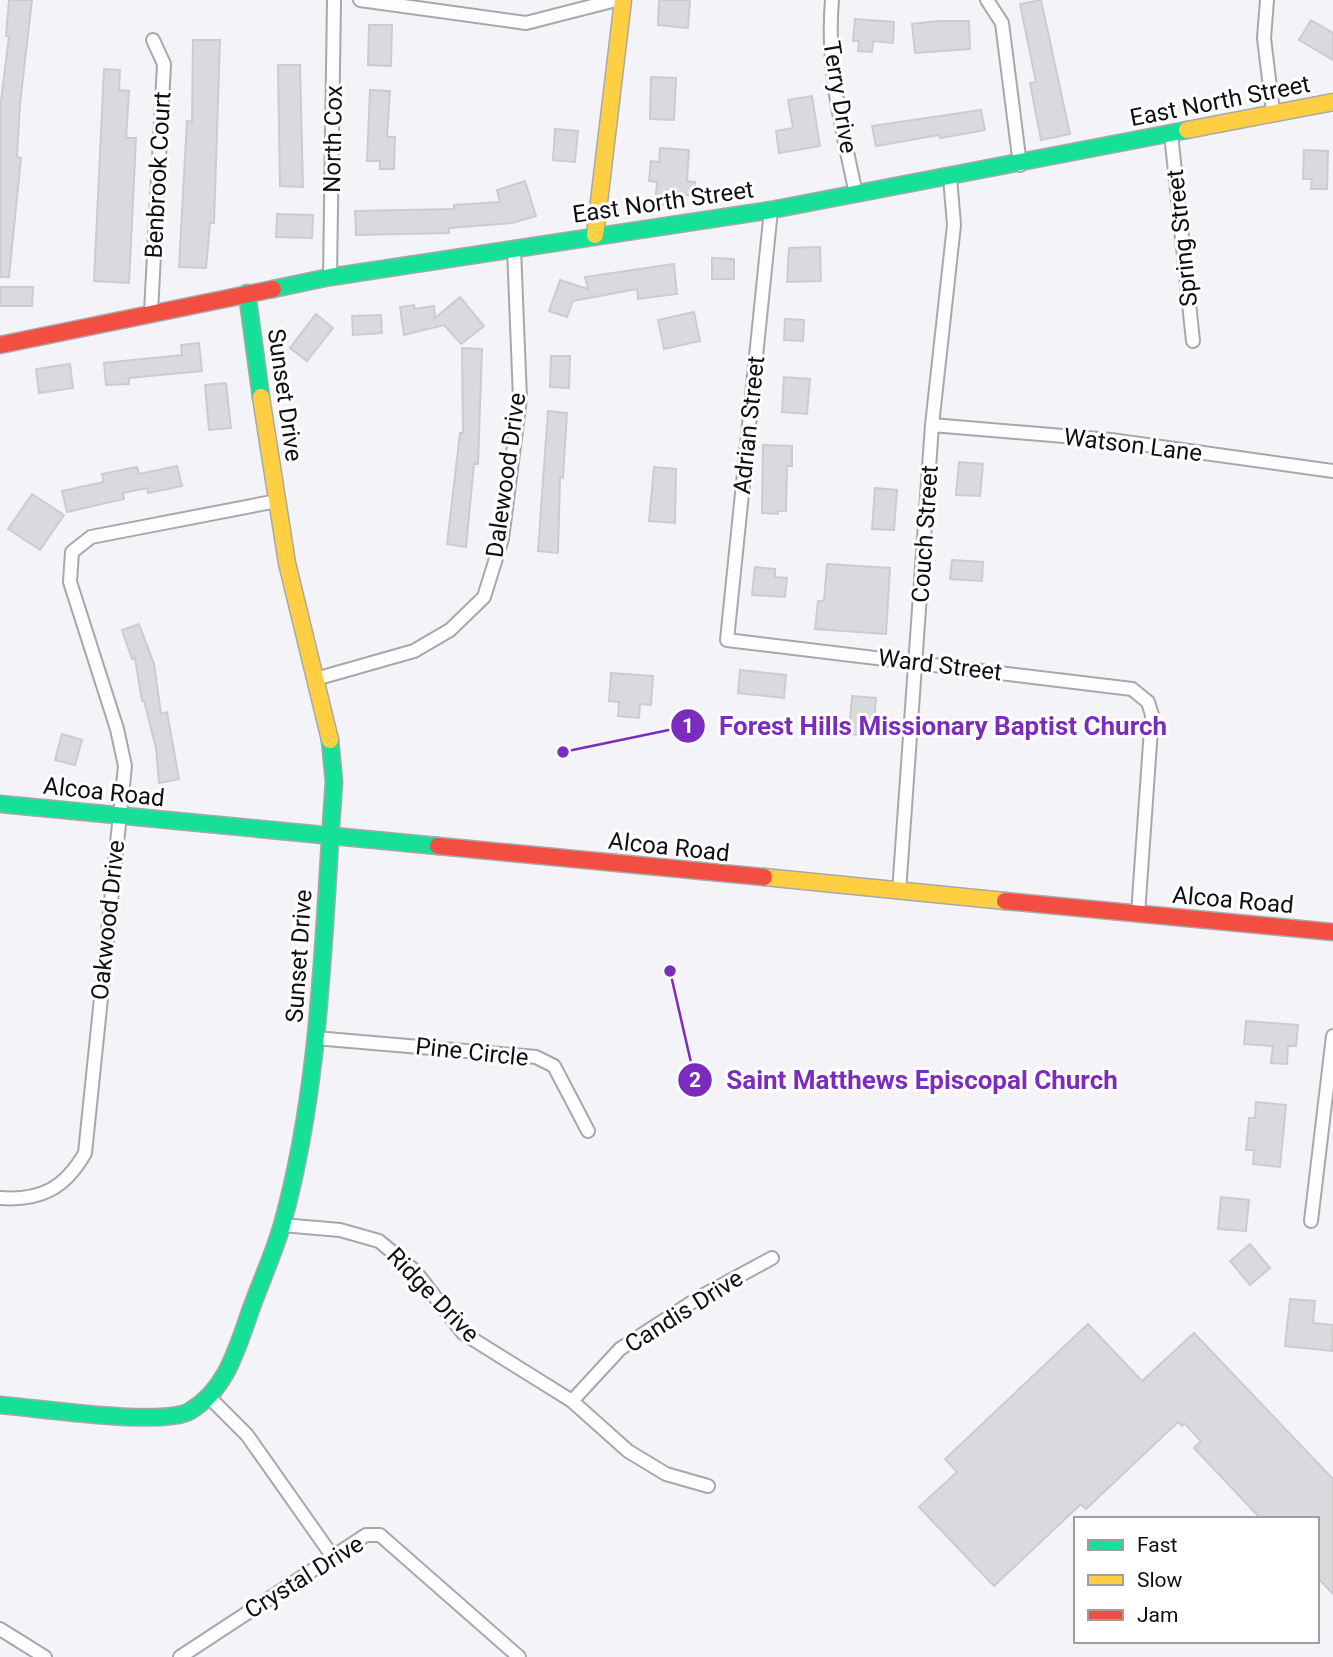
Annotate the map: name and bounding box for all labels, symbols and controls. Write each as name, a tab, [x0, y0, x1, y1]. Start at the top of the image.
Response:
street label: Terry Drive	[817, 39, 863, 155]
street label: East North Street	[1128, 70, 1313, 132]
street label: North Cox	[318, 85, 348, 193]
street label: Benbrook Court	[140, 91, 176, 259]
street label: Spring Street	[1161, 168, 1203, 308]
street label: East North Street	[571, 175, 756, 229]
street label: Sunset Drive	[262, 327, 308, 463]
street label: Adrian Street	[728, 354, 770, 495]
street label: Dalewood Drive	[481, 391, 531, 559]
street label: Watson Lane	[1062, 423, 1204, 467]
street label: Couch Street	[906, 464, 944, 604]
street label: Ward Street	[876, 644, 1004, 687]
callout: Forest Hills Missionary Baptist Church	[670, 702, 1181, 749]
text: Forest Hills Missionary Baptist Church	[719, 711, 1167, 741]
text: 1	[682, 714, 694, 738]
street label: Alcoa Road	[42, 772, 166, 812]
street label: Alcoa Road	[607, 827, 731, 867]
street label: Oakwood Drive	[86, 839, 130, 1001]
street label: Alcoa Road	[1171, 881, 1295, 919]
street label: Sunset Drive	[280, 888, 318, 1024]
street label: Pine Circle	[414, 1032, 530, 1072]
callout: Saint Matthews Episcopal Church	[678, 1056, 1132, 1103]
text: Saint Matthews Episcopal Church	[726, 1065, 1118, 1095]
text: 2	[689, 1068, 701, 1092]
street label: Ridge Drive	[381, 1242, 485, 1348]
street label: Candis Drive	[620, 1264, 748, 1358]
legend	[1074, 1517, 1319, 1643]
street label: Crystal Drive	[240, 1530, 368, 1624]
text: Fast	[1137, 1533, 1178, 1557]
text: Slow	[1137, 1568, 1183, 1592]
text: Jam	[1137, 1603, 1178, 1627]

